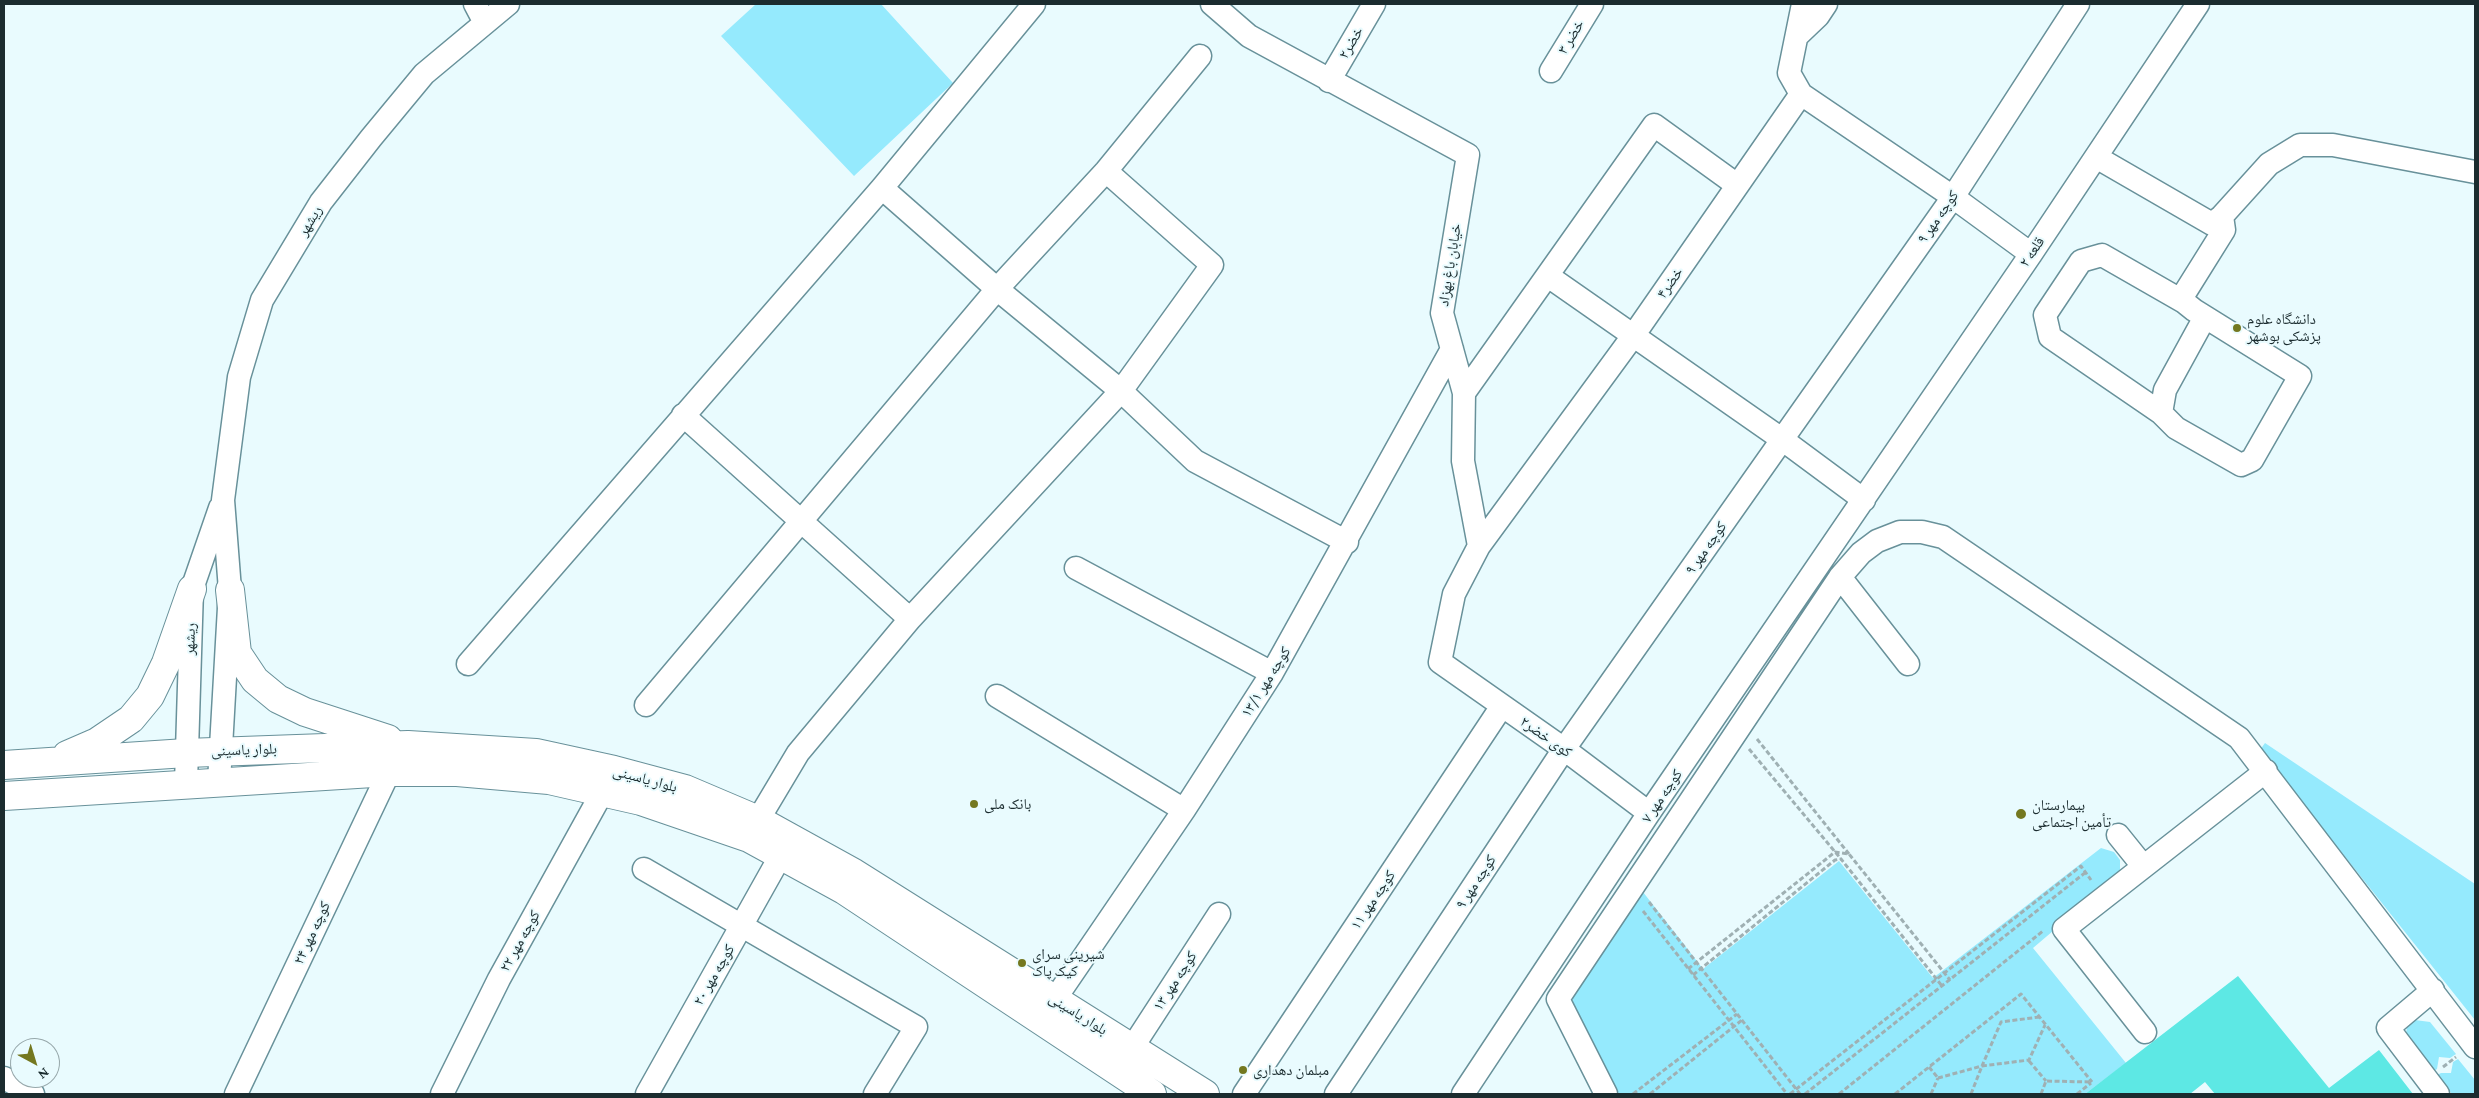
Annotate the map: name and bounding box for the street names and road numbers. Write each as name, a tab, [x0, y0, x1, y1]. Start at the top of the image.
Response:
street label: خضر ۳	[1554, 17, 1588, 57]
street label: خضر۲	[1335, 24, 1367, 62]
street label: کوچه مهر ۹	[1913, 187, 1963, 247]
street label: ریشهر	[294, 202, 326, 240]
street label: خیابان باغ بهزاد	[1435, 222, 1465, 308]
street label: قلعه ۲	[2015, 233, 2049, 271]
street label: خضر۴	[1653, 264, 1687, 302]
street label: کوچه مهر ۹	[1681, 518, 1731, 578]
street label: ریشهر	[180, 622, 200, 656]
street label: کوچه مهر ۱۳/۱	[1237, 644, 1295, 720]
street label: کوی خضر۲	[1517, 713, 1575, 761]
street label: بلوار یاسینی	[211, 740, 277, 760]
street label: بلوار یاسینی	[611, 762, 679, 796]
street label: کوچه مهر ۷	[1638, 766, 1686, 826]
street label: کوچه مهر ۹	[1452, 852, 1500, 912]
street label: کوچه مهر ۱۱	[1347, 867, 1399, 933]
street label: کوچه مهر ۲۴	[290, 899, 334, 967]
street label: کوچه مهر ۲۲	[496, 907, 544, 975]
street label: کوچه مهر ۲۰	[689, 941, 739, 1009]
street label: کوچه مهر ۱۳	[1149, 948, 1201, 1014]
street label: بلوار یاسینی	[1045, 989, 1111, 1039]

